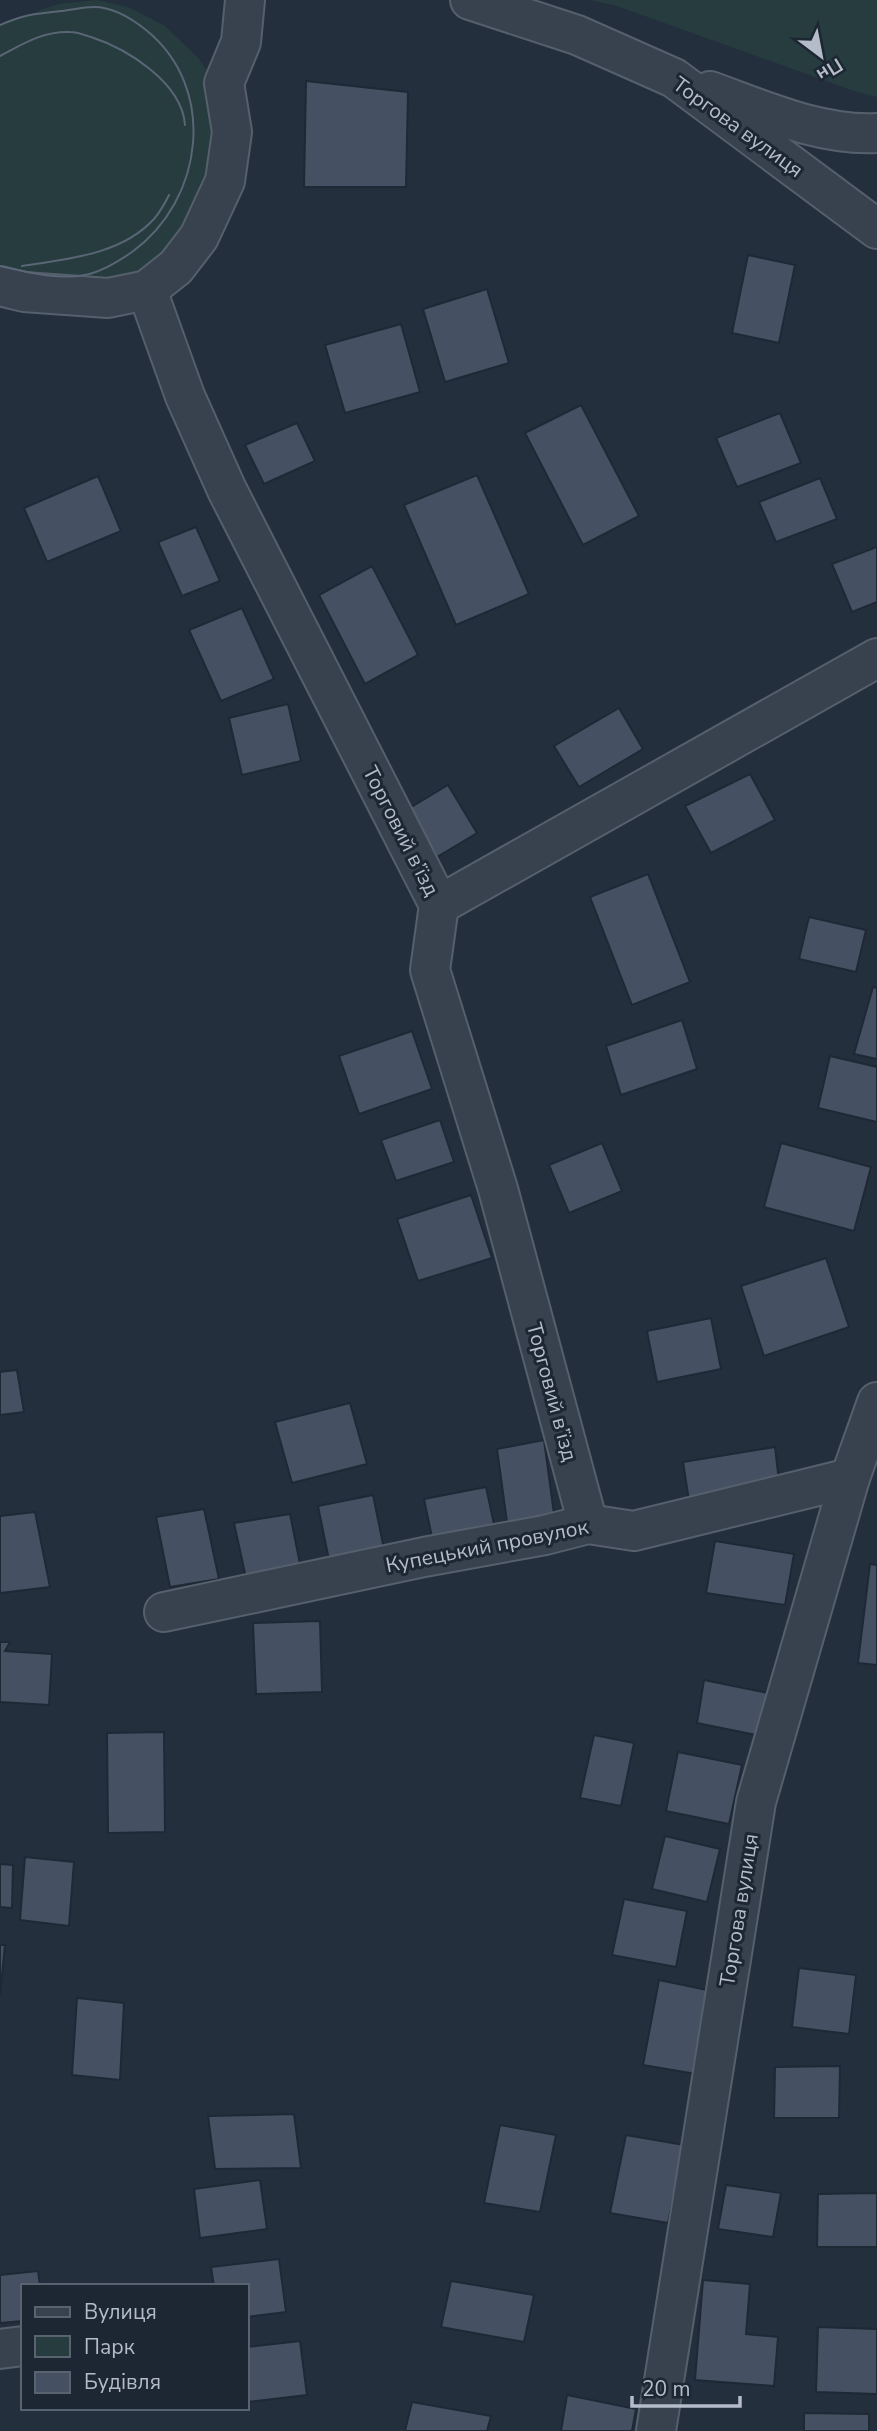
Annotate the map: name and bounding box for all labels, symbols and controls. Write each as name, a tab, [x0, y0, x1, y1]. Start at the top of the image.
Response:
north arrow	[786, 21, 856, 91]
text: Пн	[812, 52, 847, 88]
street label: Торгова вулиця	[667, 70, 809, 184]
street label: Торговий в’їзд	[356, 761, 446, 901]
street label: Торговий в’їзд	[520, 1320, 584, 1464]
street label: Купецький провулок	[383, 1512, 592, 1579]
street label: Торгова вулиця	[713, 1831, 765, 1989]
legend	[21, 2284, 248, 2410]
text: Вулиця	[84, 2298, 157, 2326]
text: Парк	[84, 2333, 136, 2361]
scale bar	[632, 2364, 740, 2408]
text: Будівля	[84, 2368, 161, 2396]
text: 20 m	[642, 2375, 691, 2403]

